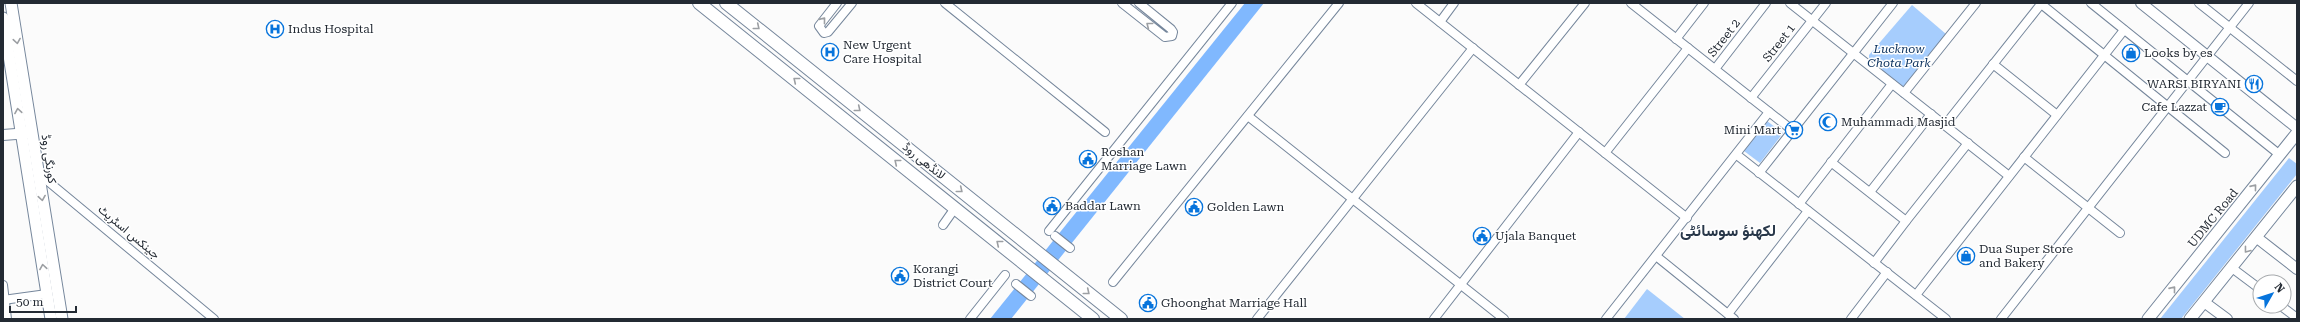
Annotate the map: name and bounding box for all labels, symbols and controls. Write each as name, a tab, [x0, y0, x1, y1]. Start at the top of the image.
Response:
street label: Street 2	[1705, 16, 1743, 60]
one-way arrow	[819, 18, 826, 25]
hospital icon: Indus Hospital	[265, 19, 285, 39]
street label: Street 1	[1760, 21, 1798, 65]
place label: Indus Hospital	[288, 22, 374, 36]
one-way arrow	[752, 23, 759, 30]
one-way arrow	[1147, 23, 1154, 30]
one-way arrow	[12, 38, 21, 45]
place label: New Urgent Care Hospital	[843, 38, 922, 66]
hospital icon: New Urgent Care Hospital	[820, 42, 840, 62]
park label: Lucknow Chota Park	[1867, 42, 1931, 70]
shop icon: Looks by es	[2121, 43, 2141, 63]
place label: Looks by es	[2144, 46, 2213, 60]
restaurant icon: WARSI BIRYANI	[2244, 74, 2264, 94]
place label: WARSI BIRYANI	[2147, 77, 2241, 91]
one-way arrow	[793, 78, 800, 85]
cafe icon: Cafe Lazzat	[2210, 97, 2230, 117]
place label: Cafe Lazzat	[2141, 100, 2208, 114]
one-way arrow	[854, 104, 861, 111]
one-way arrow	[14, 107, 23, 114]
mosque icon: Muhammadi Masjid	[1818, 112, 1838, 132]
place label: Muhammadi Masjid	[1841, 115, 1956, 129]
supermarket icon: Mini Mart	[1784, 120, 1804, 140]
place label: Mini Mart	[1724, 123, 1782, 137]
street label: کورنگی روڈ	[38, 134, 59, 185]
street label: لانڈھی روڈ	[899, 140, 948, 183]
place label: Roshan Marriage Lawn	[1101, 145, 1187, 173]
public building icon: Roshan Marriage Lawn	[1078, 149, 1098, 169]
one-way arrow	[895, 159, 902, 166]
one-way arrow	[955, 185, 962, 192]
one-way arrow	[2249, 185, 2256, 192]
street label: UDMC Road	[2185, 186, 2241, 250]
one-way arrow	[37, 194, 46, 201]
public building icon: Baddar Lawn	[1042, 196, 1062, 216]
public building icon: Golden Lawn	[1184, 197, 1204, 217]
place label: Baddar Lawn	[1065, 199, 1141, 213]
place label: Golden Lawn	[1207, 200, 1284, 214]
street label: جینکس اسٹریٹ	[95, 202, 163, 263]
district label: لکھنؤ سوسائٹی	[1680, 221, 1776, 241]
public building icon: Ujala Banquet	[1472, 226, 1492, 246]
place label: Ujala Banquet	[1495, 229, 1577, 243]
one-way arrow	[996, 241, 1003, 248]
place label: Dua Super Store and Bakery	[1979, 242, 2074, 270]
one-way arrow	[2244, 245, 2251, 252]
shop icon: Dua Super Store and Bakery	[1956, 246, 1976, 266]
place label: Korangi District Court	[913, 262, 993, 290]
one-way arrow	[39, 264, 48, 270]
public building icon: Korangi District Court	[890, 266, 910, 286]
north arrow	[2252, 274, 2292, 314]
text: N	[2272, 281, 2287, 296]
one-way arrow	[2168, 286, 2175, 293]
one-way arrow	[1082, 287, 1089, 294]
scale bar	[10, 288, 76, 314]
public building icon: Ghoonghat Marriage Hall	[1138, 293, 1158, 313]
text: 50 m	[16, 295, 43, 309]
place label: Ghoonghat Marriage Hall	[1161, 296, 1307, 310]

